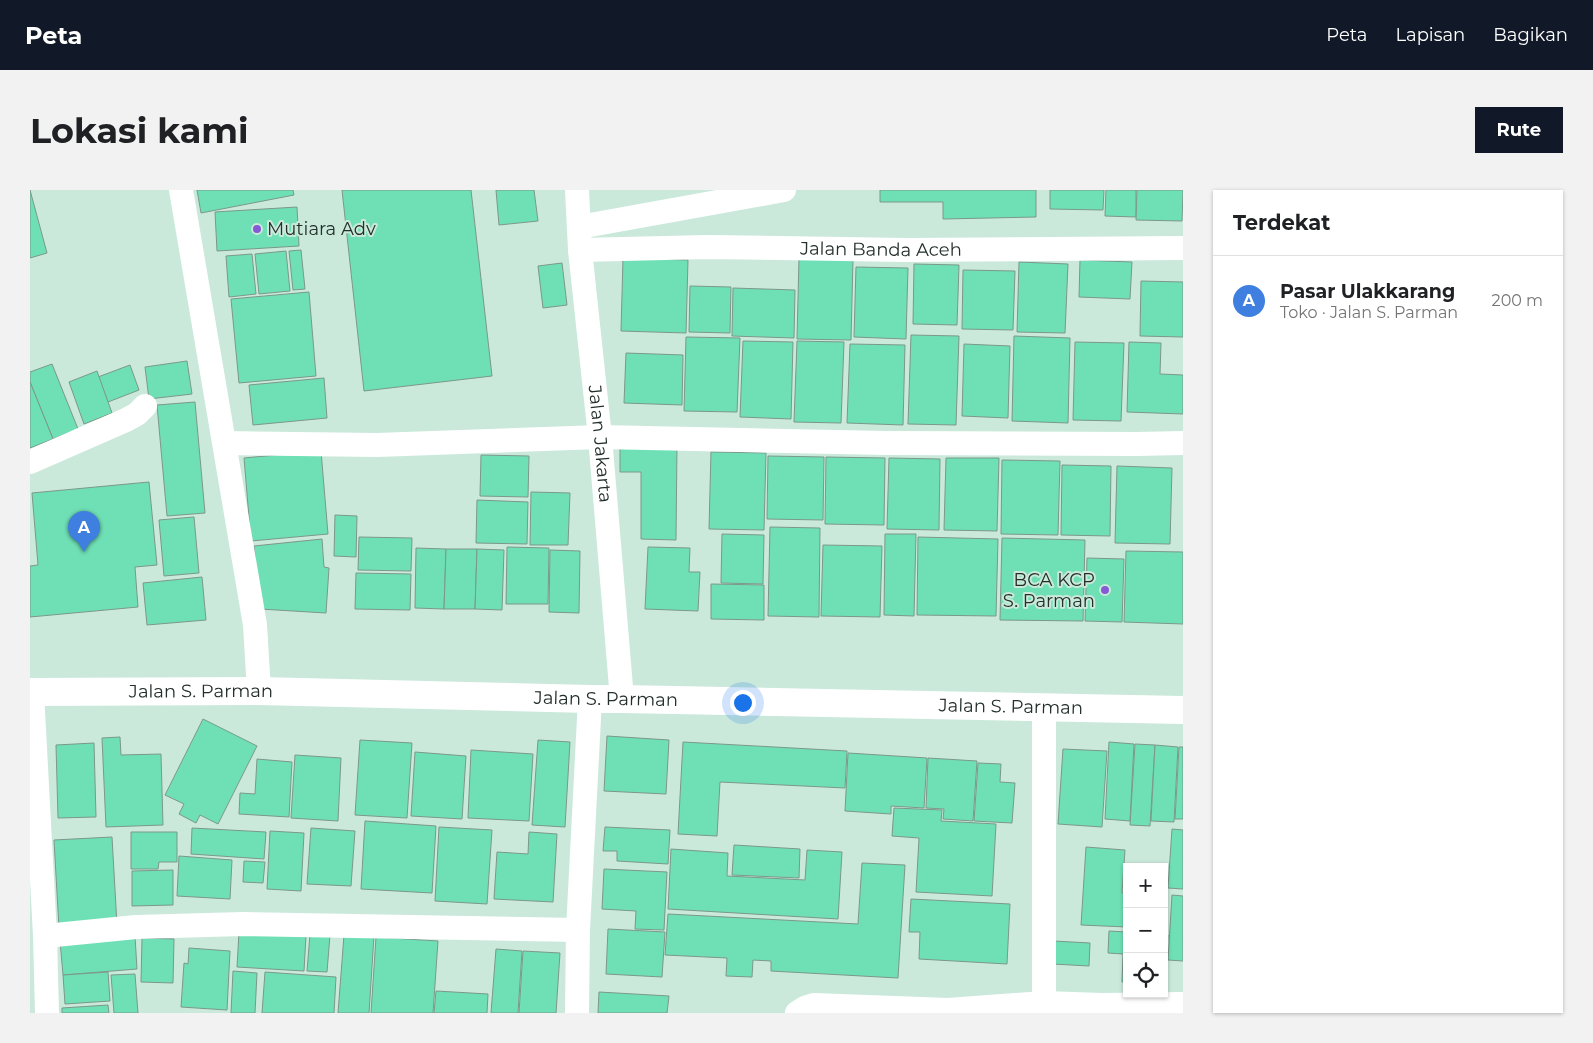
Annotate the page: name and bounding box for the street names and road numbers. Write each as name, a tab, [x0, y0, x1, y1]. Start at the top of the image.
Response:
street label: Jalan Banda Aceh	[799, 237, 962, 261]
street label: Jalan Jakarta	[583, 383, 616, 504]
street label: Jalan S. Parman	[128, 680, 273, 703]
street label: Jalan S. Parman	[533, 687, 678, 711]
street label: Jalan S. Parman	[937, 694, 1083, 719]

